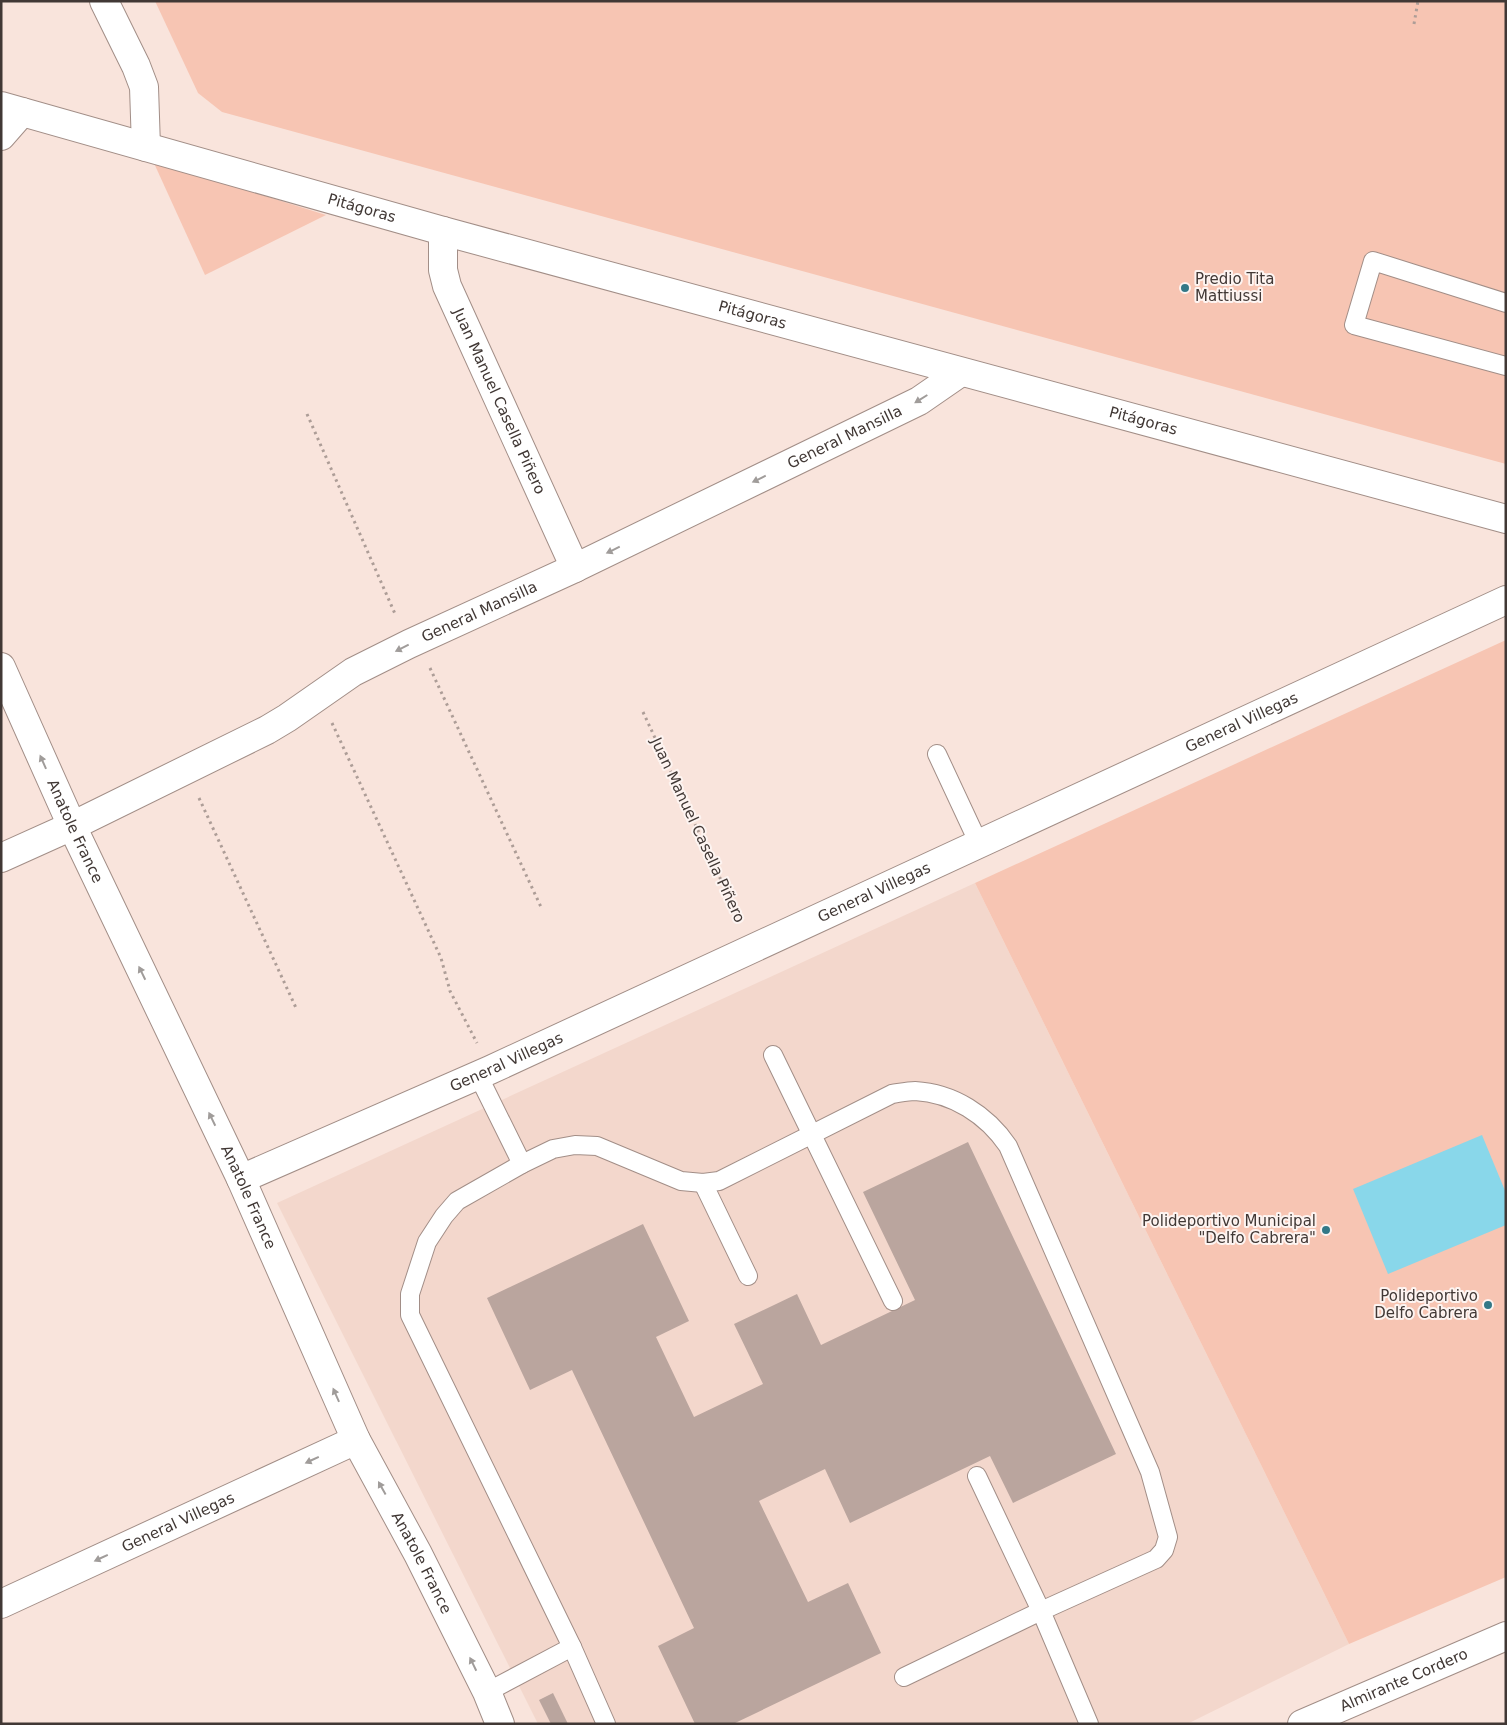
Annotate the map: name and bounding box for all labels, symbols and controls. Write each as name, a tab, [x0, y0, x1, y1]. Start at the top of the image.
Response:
street label: Pitágoras	[326, 190, 398, 226]
place label: Predio Tita Mattiussi	[1195, 270, 1274, 305]
marker: Predio Tita Mattiussi	[1179, 282, 1191, 294]
street label: Pitágoras	[716, 297, 789, 333]
street label: Juan Manuel Casella Piñero	[449, 304, 549, 497]
one-way arrow	[914, 395, 927, 404]
street label: General Mansilla	[784, 402, 905, 472]
street label: Pitágoras	[1107, 403, 1180, 439]
one-way arrow	[752, 475, 766, 483]
one-way arrow	[606, 546, 620, 554]
street label: General Mansilla	[419, 578, 540, 646]
one-way arrow	[395, 644, 409, 652]
street label: General Villegas	[1182, 688, 1301, 756]
street label: Juan Manuel Casella Piñero	[647, 734, 749, 926]
one-way arrow	[39, 755, 47, 769]
street label: Anatole France	[43, 776, 107, 886]
street label: General Villegas	[815, 858, 933, 926]
one-way arrow	[138, 966, 146, 980]
street label: General Villegas	[447, 1028, 566, 1095]
one-way arrow	[208, 1112, 216, 1127]
street label: Anatole France	[217, 1142, 280, 1252]
place label: Polideportivo Municipal "Delfo Cabrera"	[1142, 1212, 1316, 1247]
marker: Polideportivo Municipal "Delfo Cabrera"	[1320, 1224, 1332, 1236]
place label: Polideportivo Delfo Cabrera	[1374, 1287, 1478, 1322]
marker: Polideportivo Delfo Cabrera	[1482, 1299, 1494, 1311]
one-way arrow	[332, 1388, 340, 1402]
one-way arrow	[304, 1456, 319, 1465]
one-way arrow	[378, 1481, 386, 1495]
street label: General Villegas	[119, 1488, 237, 1556]
street label: Anatole France	[388, 1509, 455, 1617]
one-way arrow	[94, 1555, 108, 1563]
street label: Almirante Cordero	[1337, 1645, 1471, 1716]
one-way arrow	[468, 1657, 476, 1671]

